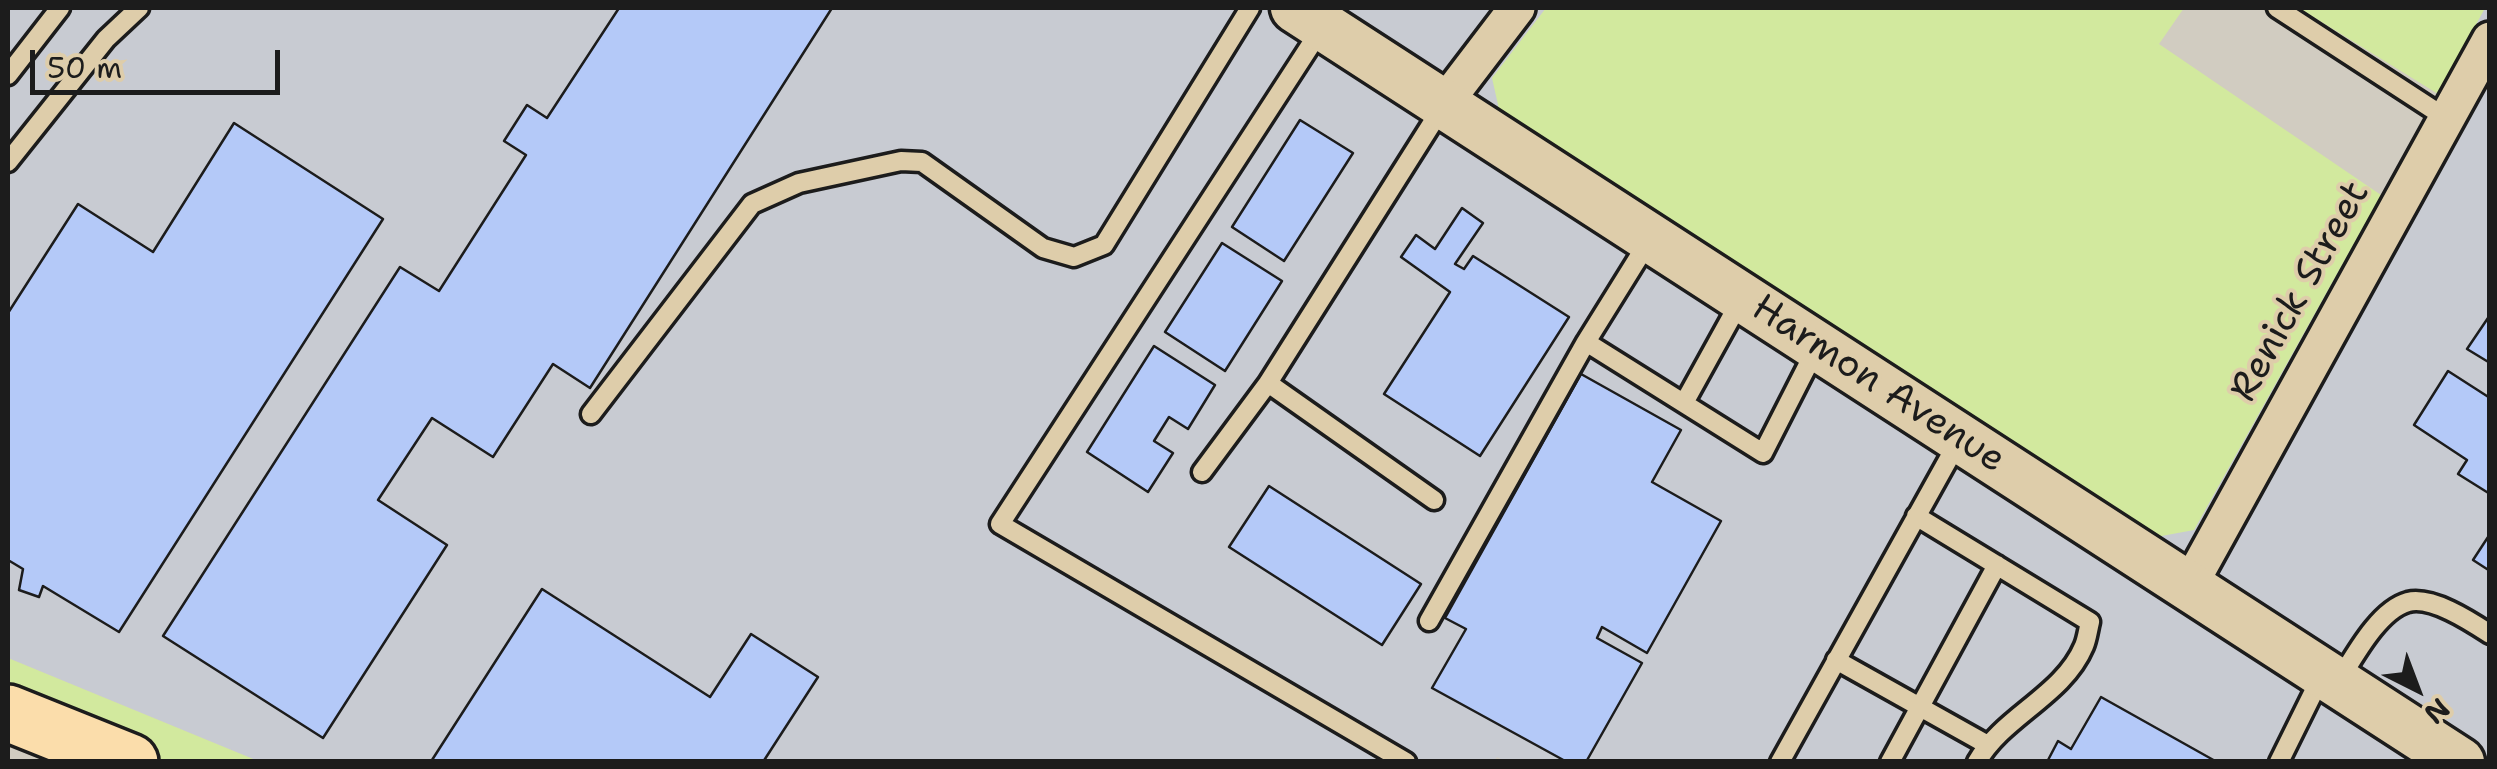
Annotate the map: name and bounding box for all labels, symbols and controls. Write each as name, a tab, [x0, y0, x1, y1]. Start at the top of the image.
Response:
scale bar	[35, 30, 285, 92]
text: 50 m	[47, 47, 122, 88]
street label: Renick Street	[2222, 174, 2380, 410]
street label: Harmon Avenue	[1743, 286, 2013, 484]
north arrow	[2367, 639, 2467, 739]
text: N	[2416, 690, 2458, 733]

